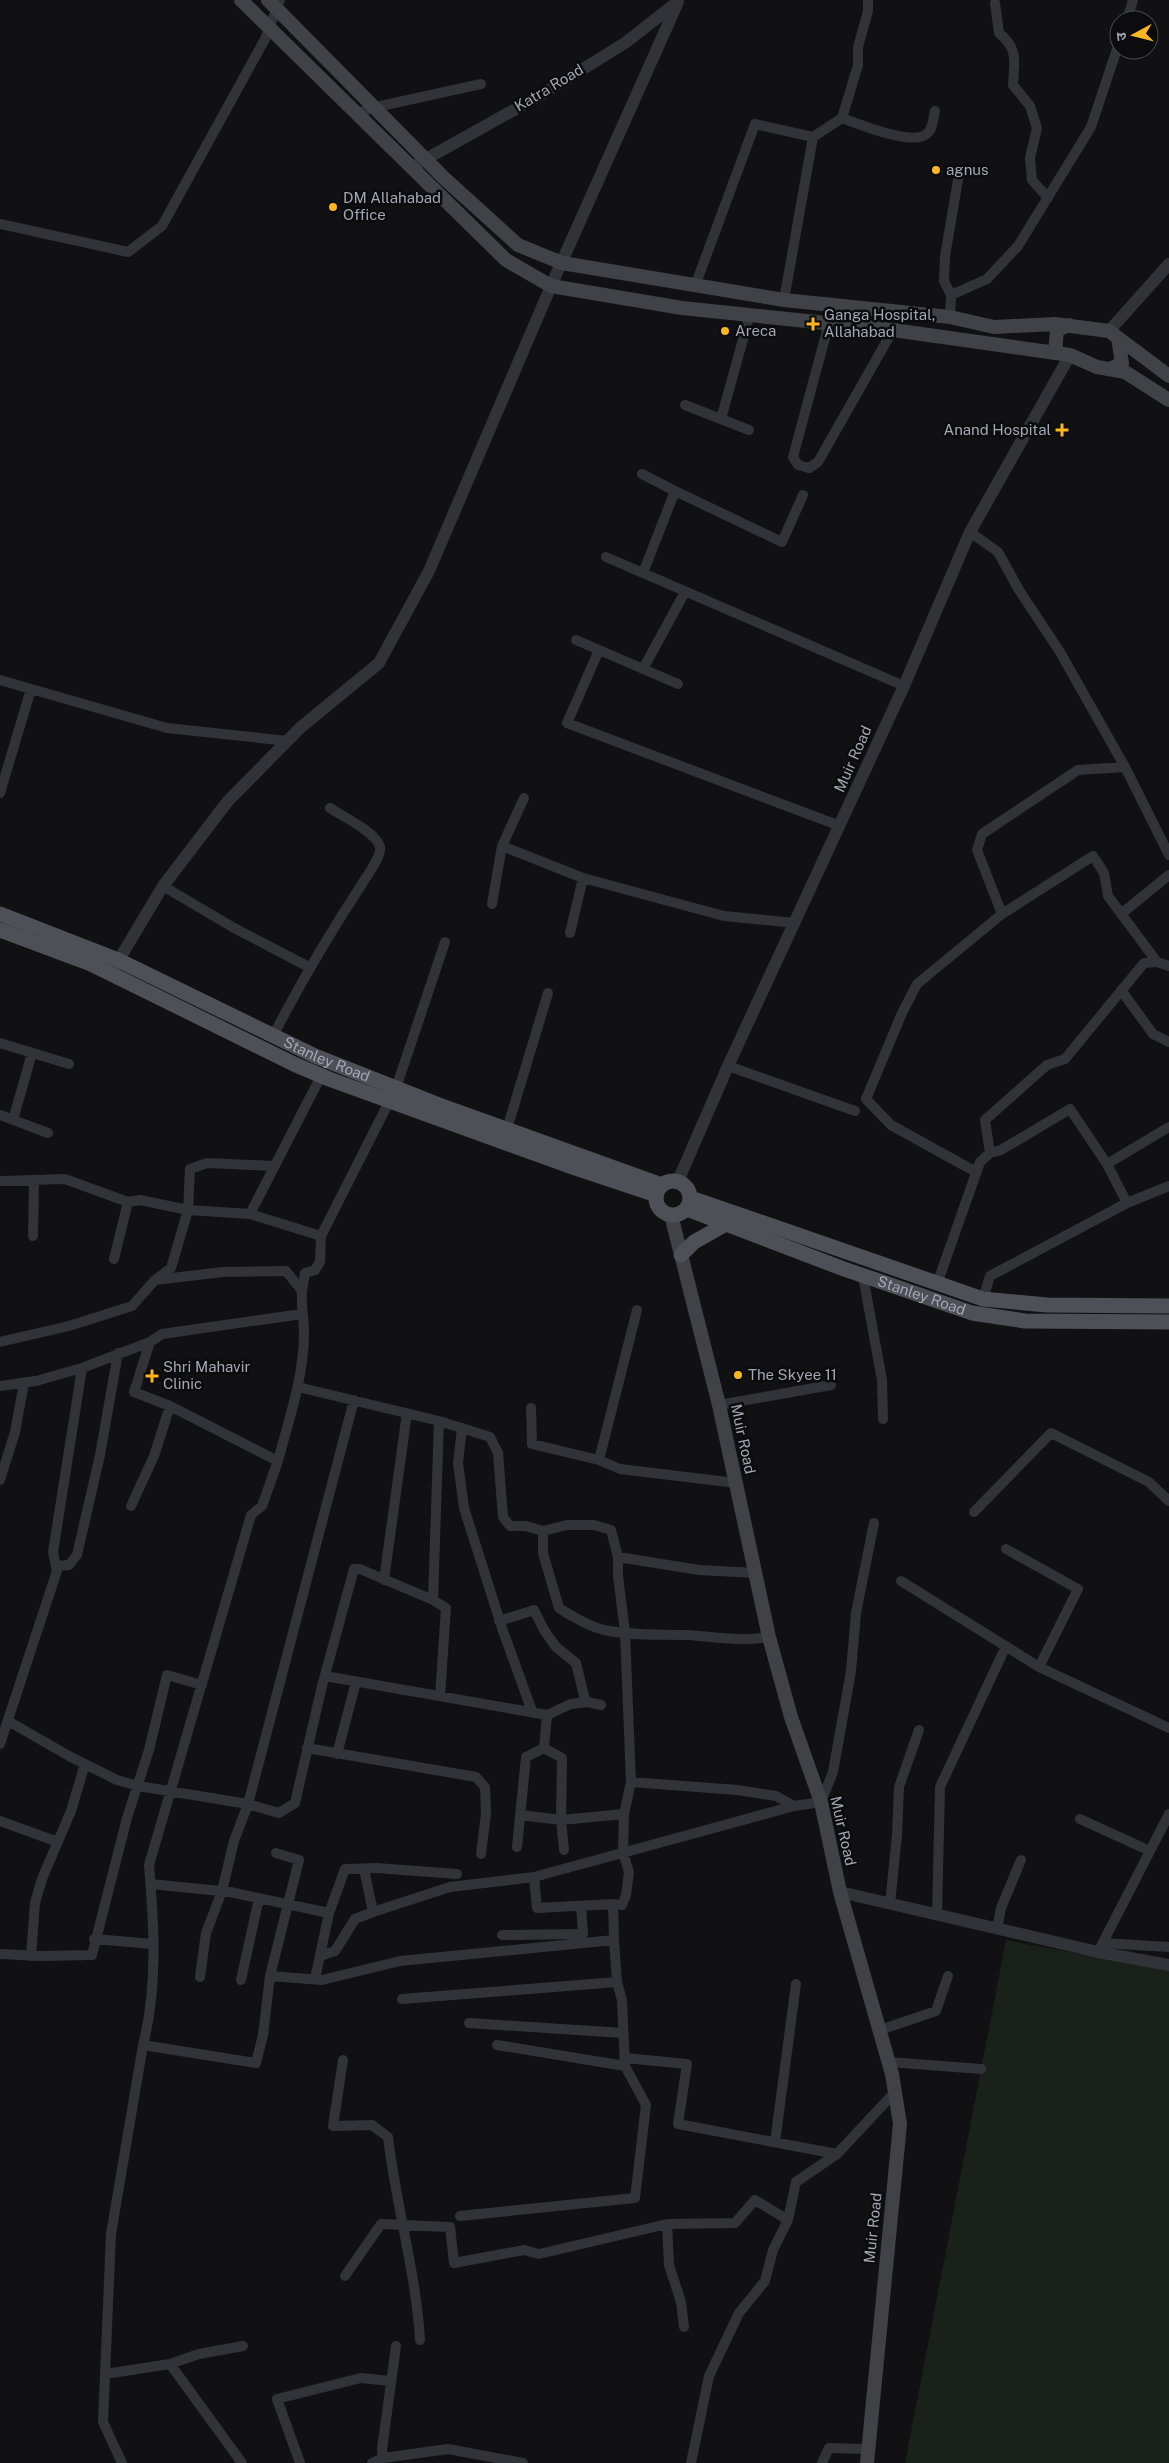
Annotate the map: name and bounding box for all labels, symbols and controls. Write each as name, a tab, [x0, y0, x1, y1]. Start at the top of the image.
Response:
north arrow	[1109, 10, 1159, 60]
text: उ	[1113, 31, 1130, 42]
street label: Katra Road	[511, 60, 586, 115]
place label: agnus	[946, 161, 989, 178]
marker: agnus	[930, 164, 942, 176]
place label: DM Allahabad Office	[343, 189, 441, 223]
marker: DM Allahabad Office	[327, 201, 339, 213]
place label: Ganga Hospital, Allahabad	[824, 306, 935, 340]
marker: Ganga Hospital, Allahabad	[806, 317, 820, 331]
place label: Areca	[735, 322, 776, 339]
marker: Areca	[719, 325, 731, 337]
place label: Anand Hospital	[943, 421, 1051, 438]
marker: Anand Hospital	[1055, 423, 1069, 437]
street label: Muir Road	[830, 723, 875, 795]
street label: Stanley Road	[281, 1033, 373, 1085]
street label: Stanley Road	[875, 1272, 968, 1318]
place label: Shri Mahavir Clinic	[163, 1358, 250, 1392]
place label: The Skyee 11	[748, 1366, 837, 1383]
marker: Shri Mahavir Clinic	[145, 1369, 159, 1383]
marker: The Skyee 11	[732, 1369, 744, 1381]
street label: Muir Road	[728, 1402, 759, 1475]
street label: Muir Road	[827, 1794, 860, 1867]
street label: Muir Road	[860, 2192, 885, 2264]

